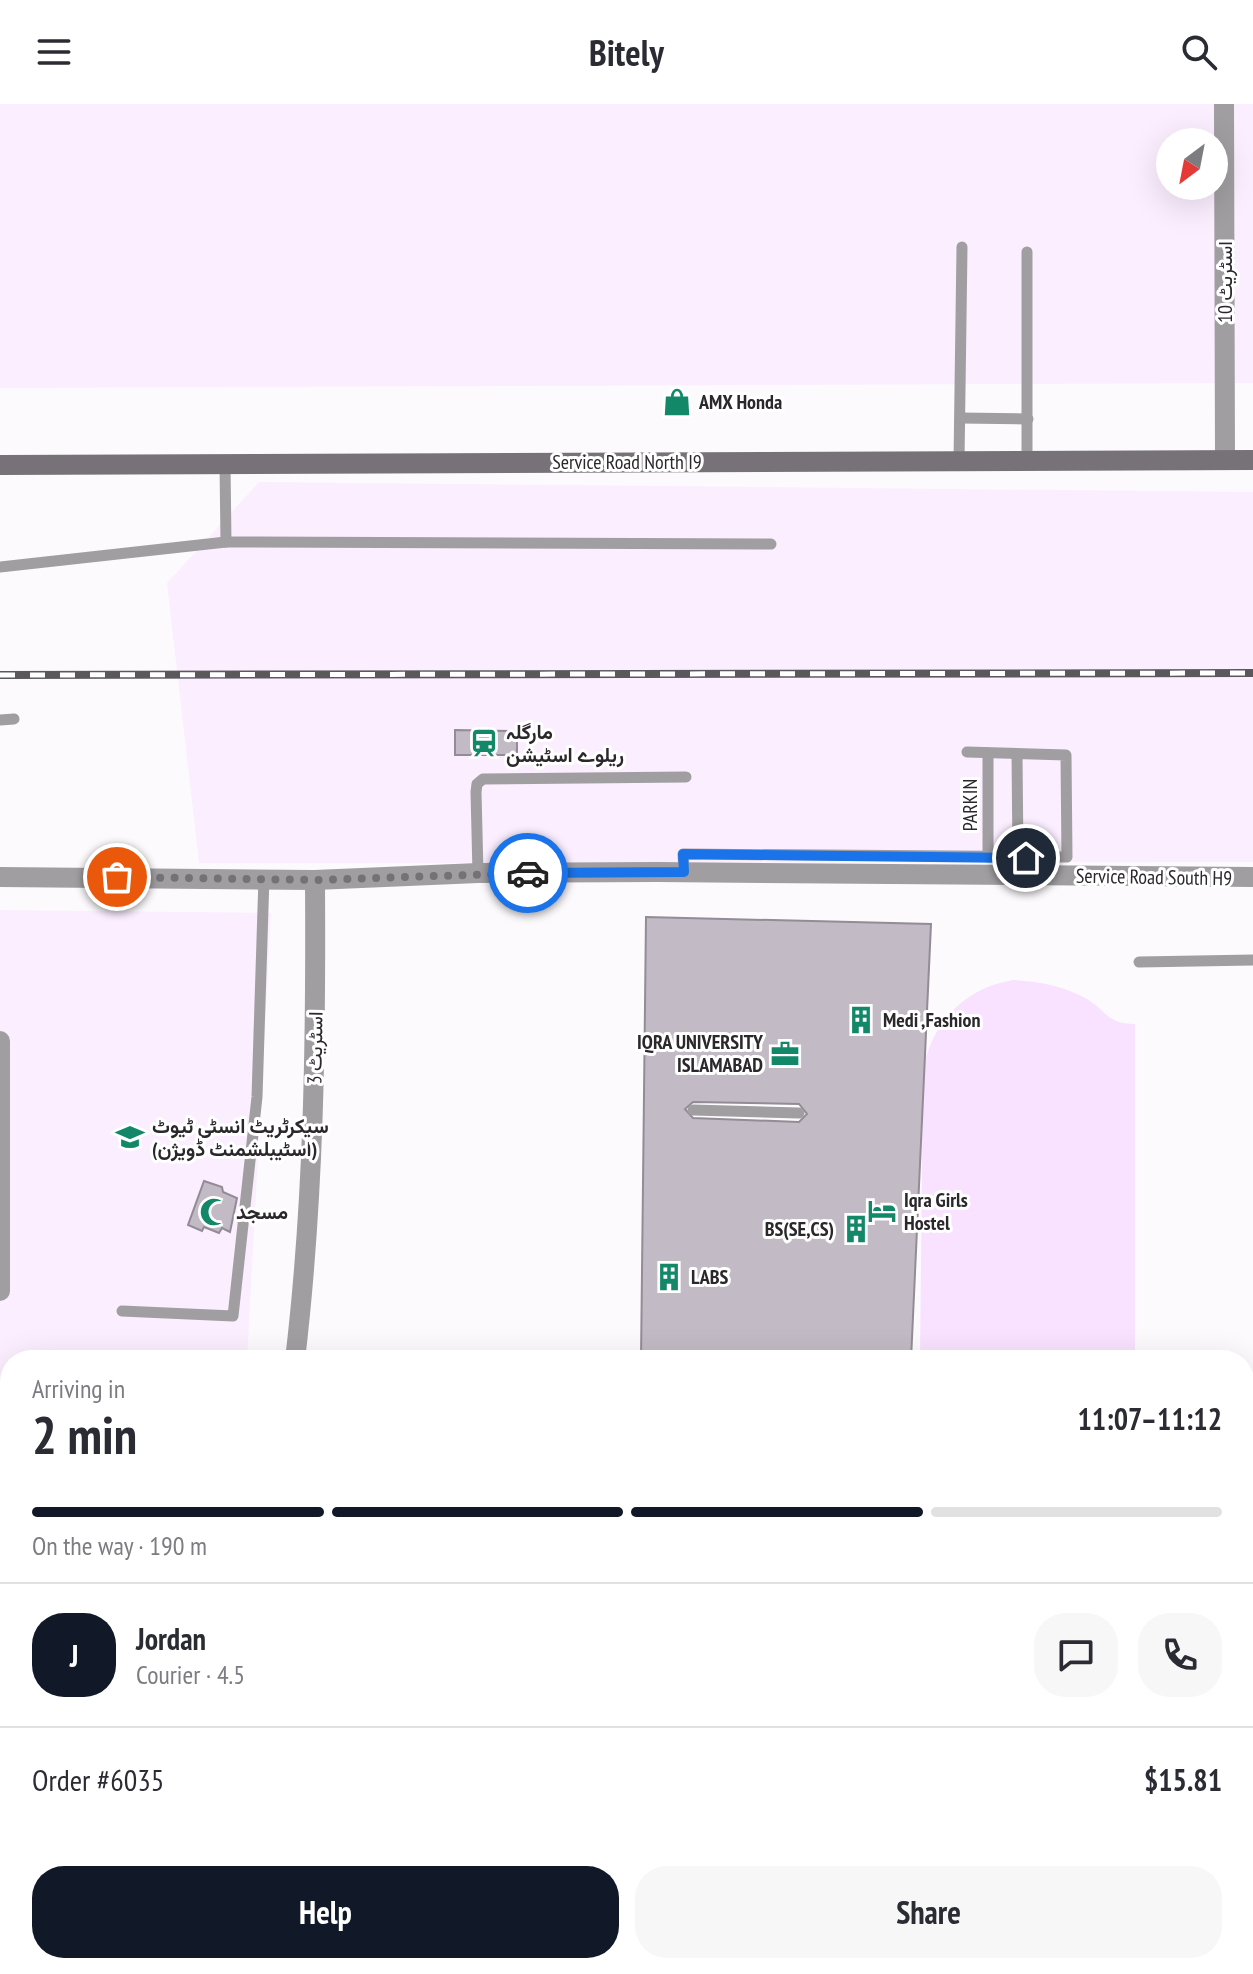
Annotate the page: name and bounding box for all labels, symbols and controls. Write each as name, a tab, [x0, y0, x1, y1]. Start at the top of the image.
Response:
text: Bitely	[589, 29, 664, 76]
icon: menu	[32, 30, 76, 74]
icon: search	[1177, 30, 1221, 74]
north arrow	[1156, 128, 1228, 200]
map controls	[1156, 128, 1228, 200]
street label: اسٹریٹ 10	[1212, 241, 1238, 323]
shop icon: AMX Honda	[662, 387, 692, 417]
place label: AMX Honda	[698, 389, 782, 415]
street label: Service Road North I9	[552, 449, 702, 475]
place label: مارگلہ ریلوے اسٹیشن	[506, 719, 624, 768]
station icon: مارگلہ ریلوے اسٹیشن	[469, 728, 499, 758]
street label: PARKIN	[957, 779, 983, 831]
pin	[992, 824, 1060, 892]
courier	[488, 833, 568, 913]
icon: home	[1004, 836, 1048, 880]
pin	[83, 843, 151, 911]
icon: car	[506, 851, 550, 895]
icon: bag	[95, 855, 139, 899]
street label: Service Road South H9	[1076, 863, 1232, 891]
building icon: Medi ,Fashion	[846, 1005, 876, 1035]
place label: Medi ,Fashion	[883, 1007, 980, 1033]
street label: اسٹریٹ 3	[301, 1011, 329, 1085]
place label: IQRA UNIVERSITY ISLAMABAD	[637, 1029, 763, 1078]
office icon: IQRA UNIVERSITY ISLAMABAD	[770, 1039, 800, 1069]
place label: سیکرٹریٹ انسٹی ٹیوٹ (اسٹیبلشمنٹ ڈویژن)	[152, 1113, 329, 1162]
school or university icon: سیکرٹریٹ انسٹی ٹیوٹ (اسٹیبلشمنٹ ڈویژن)	[115, 1122, 145, 1152]
place label: Iqra Girls Hostel	[904, 1187, 968, 1236]
hotel icon: Iqra Girls Hostel	[867, 1196, 897, 1226]
mosque icon: مسجد	[199, 1197, 229, 1227]
place label: مسجد	[236, 1199, 288, 1225]
building icon: BS(SE,CS)	[841, 1214, 871, 1244]
place label: BS(SE,CS)	[765, 1216, 834, 1242]
building icon: LABS	[654, 1262, 684, 1292]
place label: LABS	[691, 1264, 729, 1290]
text: Arriving in	[32, 1372, 125, 1405]
text: 11:07–11:12	[1078, 1399, 1222, 1438]
text: 2 min	[32, 1401, 137, 1468]
text: On the way · 190 m	[32, 1529, 207, 1562]
button: chat	[1034, 1613, 1118, 1697]
button: phone	[1138, 1613, 1222, 1697]
text: Jordan	[136, 1619, 206, 1658]
text: J	[70, 1636, 78, 1675]
text: Courier · 4.5	[136, 1658, 245, 1691]
text: Order #6035	[32, 1760, 164, 1799]
text: $15.81	[1144, 1760, 1222, 1799]
button: Help	[32, 1866, 619, 1958]
button: Share	[635, 1866, 1222, 1958]

